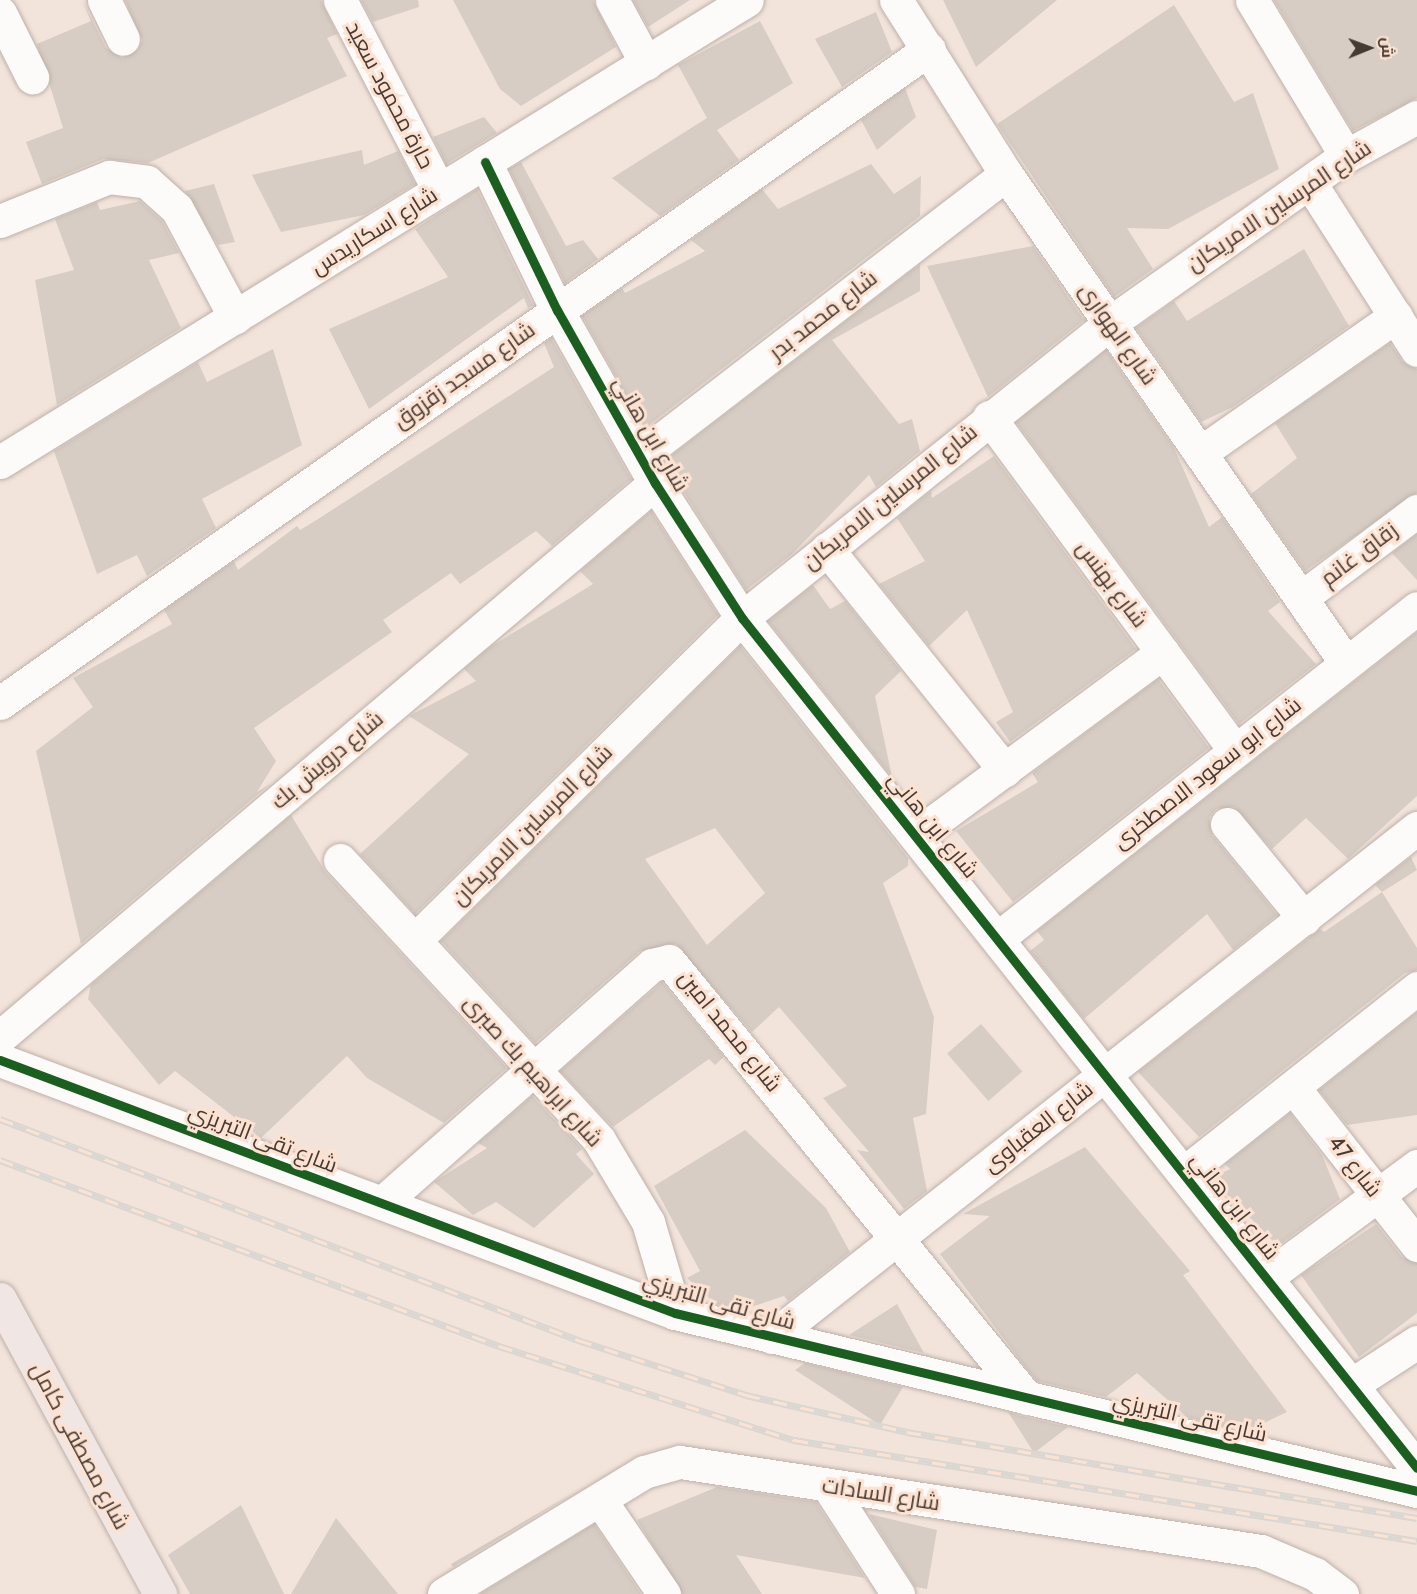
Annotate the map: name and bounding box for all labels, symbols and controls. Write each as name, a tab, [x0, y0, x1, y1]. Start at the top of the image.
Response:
street label: حارة محمود سعيد	[340, 17, 440, 173]
north arrow	[1339, 18, 1399, 78]
text: ش	[1378, 37, 1397, 58]
street label: شارع المرسلين الامريكان	[1182, 134, 1376, 278]
street label: شارع اسكاريدس	[306, 182, 442, 280]
street label: شارع محمد بدر	[764, 265, 882, 365]
street label: شارع الهوارى	[1073, 278, 1163, 390]
street label: شارع مسجد زقزوق	[388, 316, 540, 434]
street label: شارع ابن هاني	[607, 372, 695, 496]
street label: شارع المرسلين الامريكان	[797, 419, 983, 575]
street label: زقاق غانم	[1315, 517, 1403, 591]
street label: شارع بهنس	[1071, 535, 1153, 633]
street label: شارع ابو سعود الاصطخرى	[1108, 691, 1306, 855]
street label: شارع درويش بك	[266, 706, 388, 814]
street label: شارع المرسلين الامريكان	[446, 739, 618, 911]
street label: شارع ابن هاني	[882, 767, 984, 883]
street label: شارع محمد امين	[673, 965, 787, 1097]
street label: شارع ابراهيم بك صبرى	[458, 990, 608, 1152]
street label: شارع العقباوى	[978, 1076, 1098, 1178]
street label: شارع تقى التبريزي	[185, 1097, 341, 1179]
street label: شارع 47	[1323, 1130, 1387, 1202]
street label: شارع ابن هاني	[1185, 1147, 1285, 1265]
street label: شارع تقى التبريزي	[640, 1267, 798, 1335]
street label: شارع مصطفى كامل	[25, 1358, 135, 1534]
street label: شارع تقى التبريزي	[1110, 1386, 1270, 1448]
street label: شارع السادات	[820, 1472, 942, 1516]

